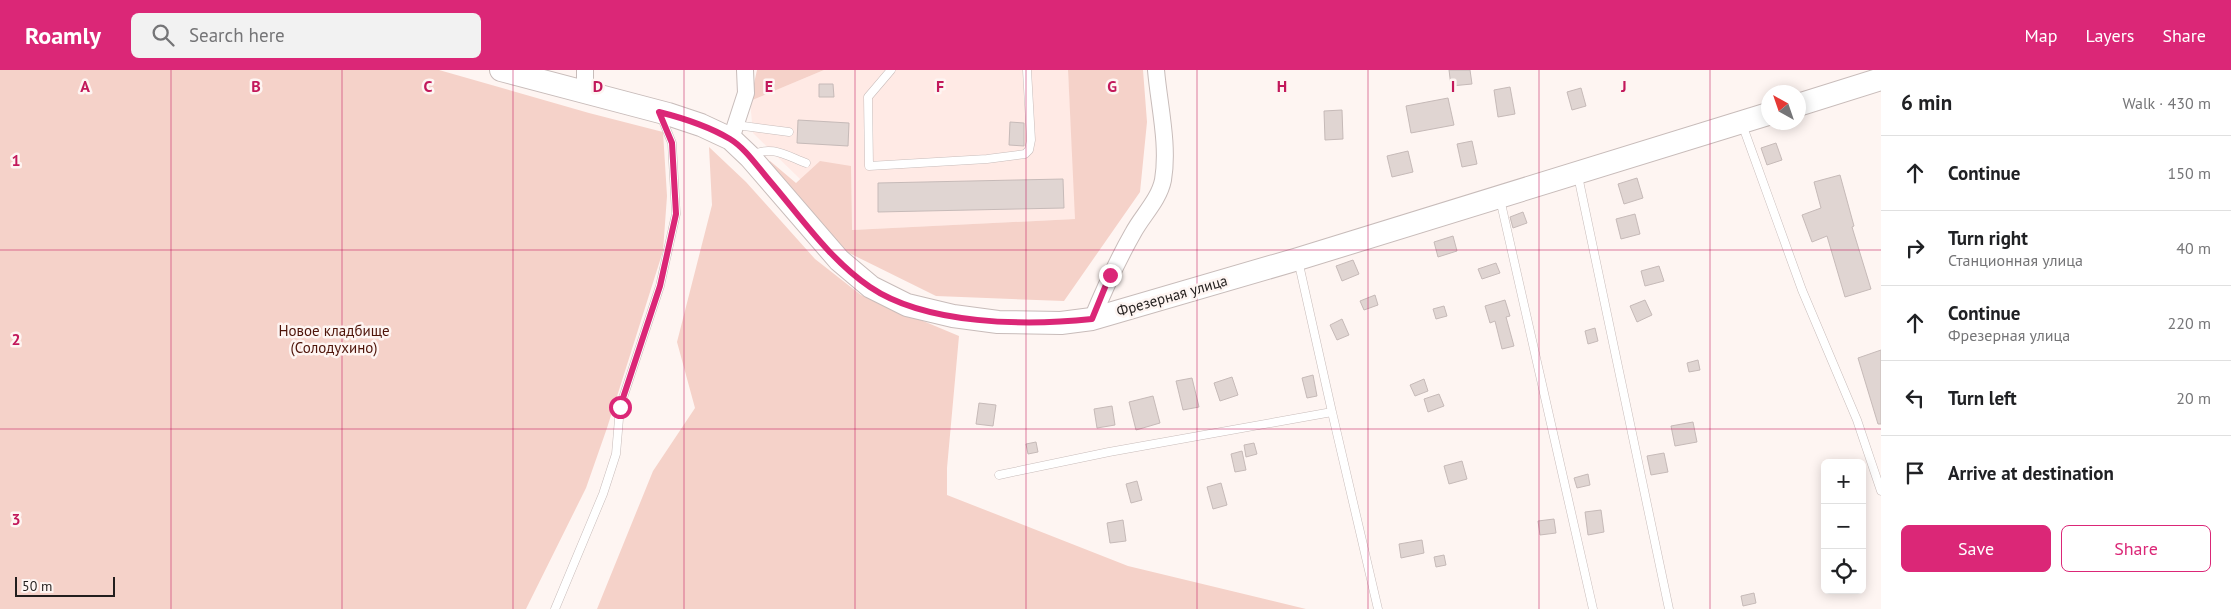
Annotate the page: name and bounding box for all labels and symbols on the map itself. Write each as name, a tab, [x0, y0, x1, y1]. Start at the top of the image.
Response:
text: A	[80, 76, 90, 96]
text: B	[251, 76, 261, 96]
text: C	[424, 76, 433, 96]
text: D	[593, 76, 603, 96]
text: E	[765, 76, 773, 96]
text: F	[936, 76, 944, 96]
text: G	[1107, 76, 1117, 96]
text: H	[1277, 76, 1287, 96]
text: I	[1451, 76, 1455, 96]
text: J	[1620, 76, 1627, 96]
north arrow	[1761, 85, 1806, 130]
text: 1	[11, 150, 21, 170]
route end	[1099, 264, 1122, 287]
street label: Фрезерная улица	[1114, 271, 1230, 320]
park label: Новое кладбище (Солодухино)	[278, 321, 390, 357]
text: 2	[11, 329, 21, 349]
route start	[609, 396, 632, 419]
text: 3	[11, 509, 21, 529]
scale bar	[15, 574, 115, 597]

